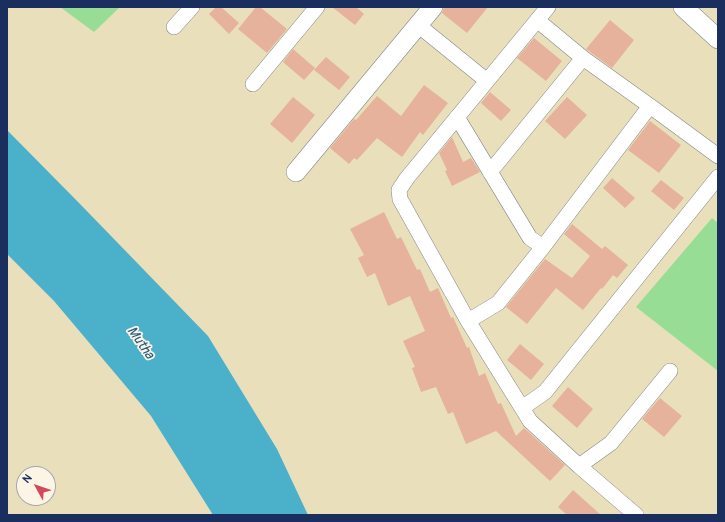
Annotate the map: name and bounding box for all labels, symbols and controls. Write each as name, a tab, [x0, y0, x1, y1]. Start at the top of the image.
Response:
water label: Mutha	[123, 324, 157, 362]
north arrow	[16, 466, 56, 506]
text: N	[20, 472, 35, 486]

